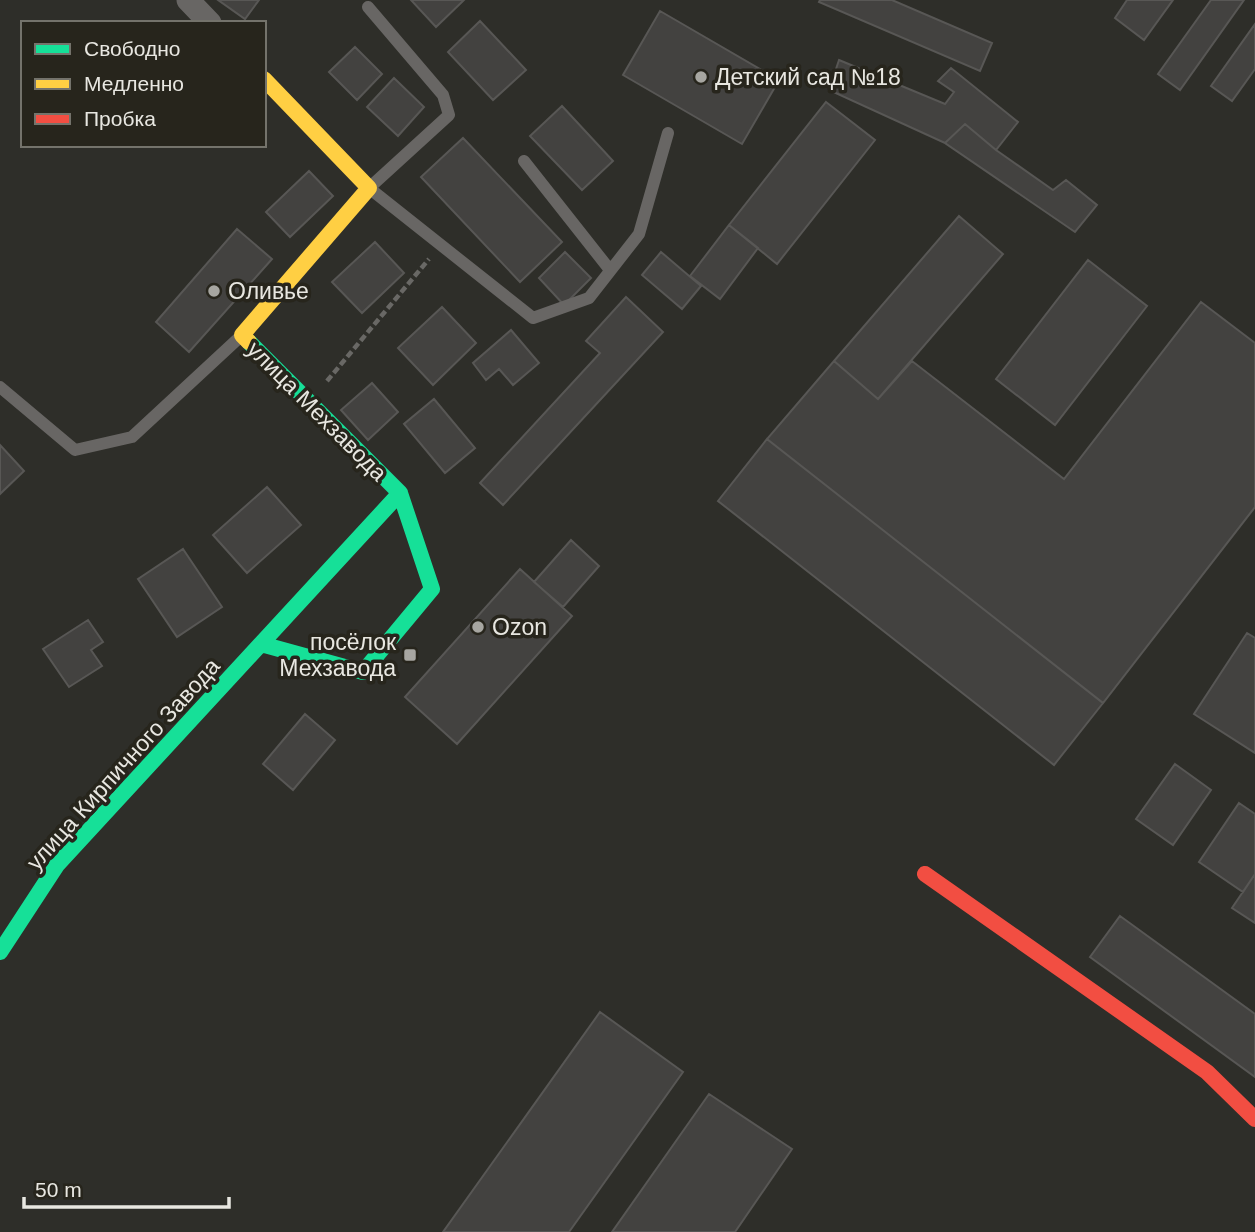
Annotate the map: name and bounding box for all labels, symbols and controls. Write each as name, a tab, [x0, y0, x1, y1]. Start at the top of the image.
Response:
legend	[21, 21, 266, 147]
text: Свободно	[84, 37, 181, 60]
place label: Детский сад №18	[715, 64, 901, 90]
marker: Детский сад №18	[693, 69, 709, 85]
text: Медленно	[84, 72, 184, 95]
text: Пробка	[84, 107, 156, 130]
place label: Оливье	[228, 278, 309, 304]
marker: Оливье	[206, 283, 222, 299]
street label: улица Мехзавода	[242, 336, 392, 486]
place label: Ozon	[492, 614, 547, 640]
marker: Ozon	[470, 619, 486, 635]
place label: посёлок Мехзавода	[279, 629, 397, 681]
marker: посёлок Мехзавода	[402, 647, 418, 663]
street label: улица Кирпичного Завода	[21, 653, 225, 875]
scale bar	[24, 1166, 229, 1210]
text: 50 m	[35, 1178, 82, 1201]

